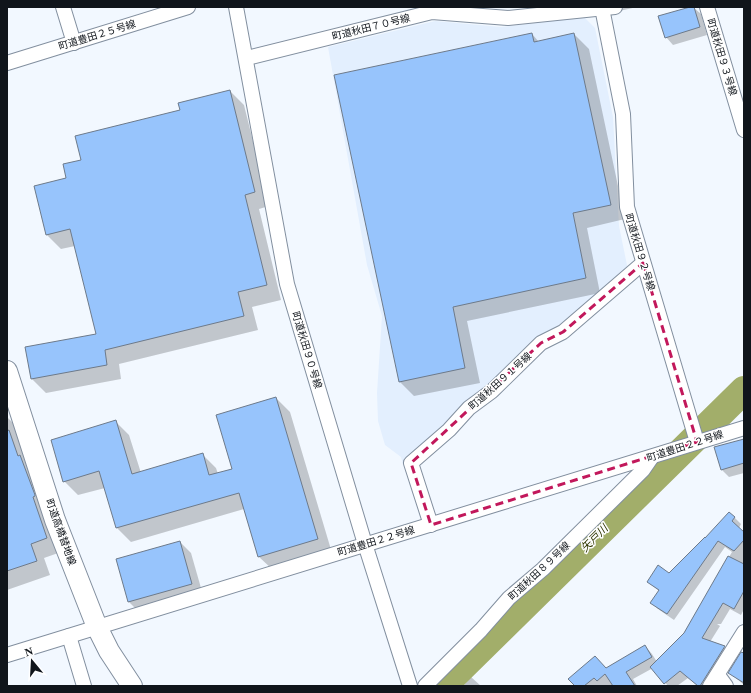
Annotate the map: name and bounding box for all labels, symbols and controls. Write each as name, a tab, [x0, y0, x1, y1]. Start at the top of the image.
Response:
street label: 町道秋田７０号線	[331, 12, 411, 42]
street label: 町道秋田９３号線	[705, 17, 739, 97]
street label: 町道豊田２５号線	[57, 18, 137, 52]
street label: 町道秋田９２号線	[623, 212, 657, 292]
street label: 町道秋田９０号線	[290, 310, 324, 390]
street label: 町道秋田９１号線	[467, 350, 533, 412]
street label: 町道豊田２２号線	[645, 428, 725, 464]
street label: 町道高橋替地線	[44, 497, 78, 567]
water label: 矢戸川	[578, 521, 611, 554]
street label: 町道豊田２２号線	[336, 524, 416, 558]
street label: 町道秋田８９号線	[506, 540, 572, 602]
north arrow	[12, 641, 52, 681]
text: N	[23, 645, 35, 658]

